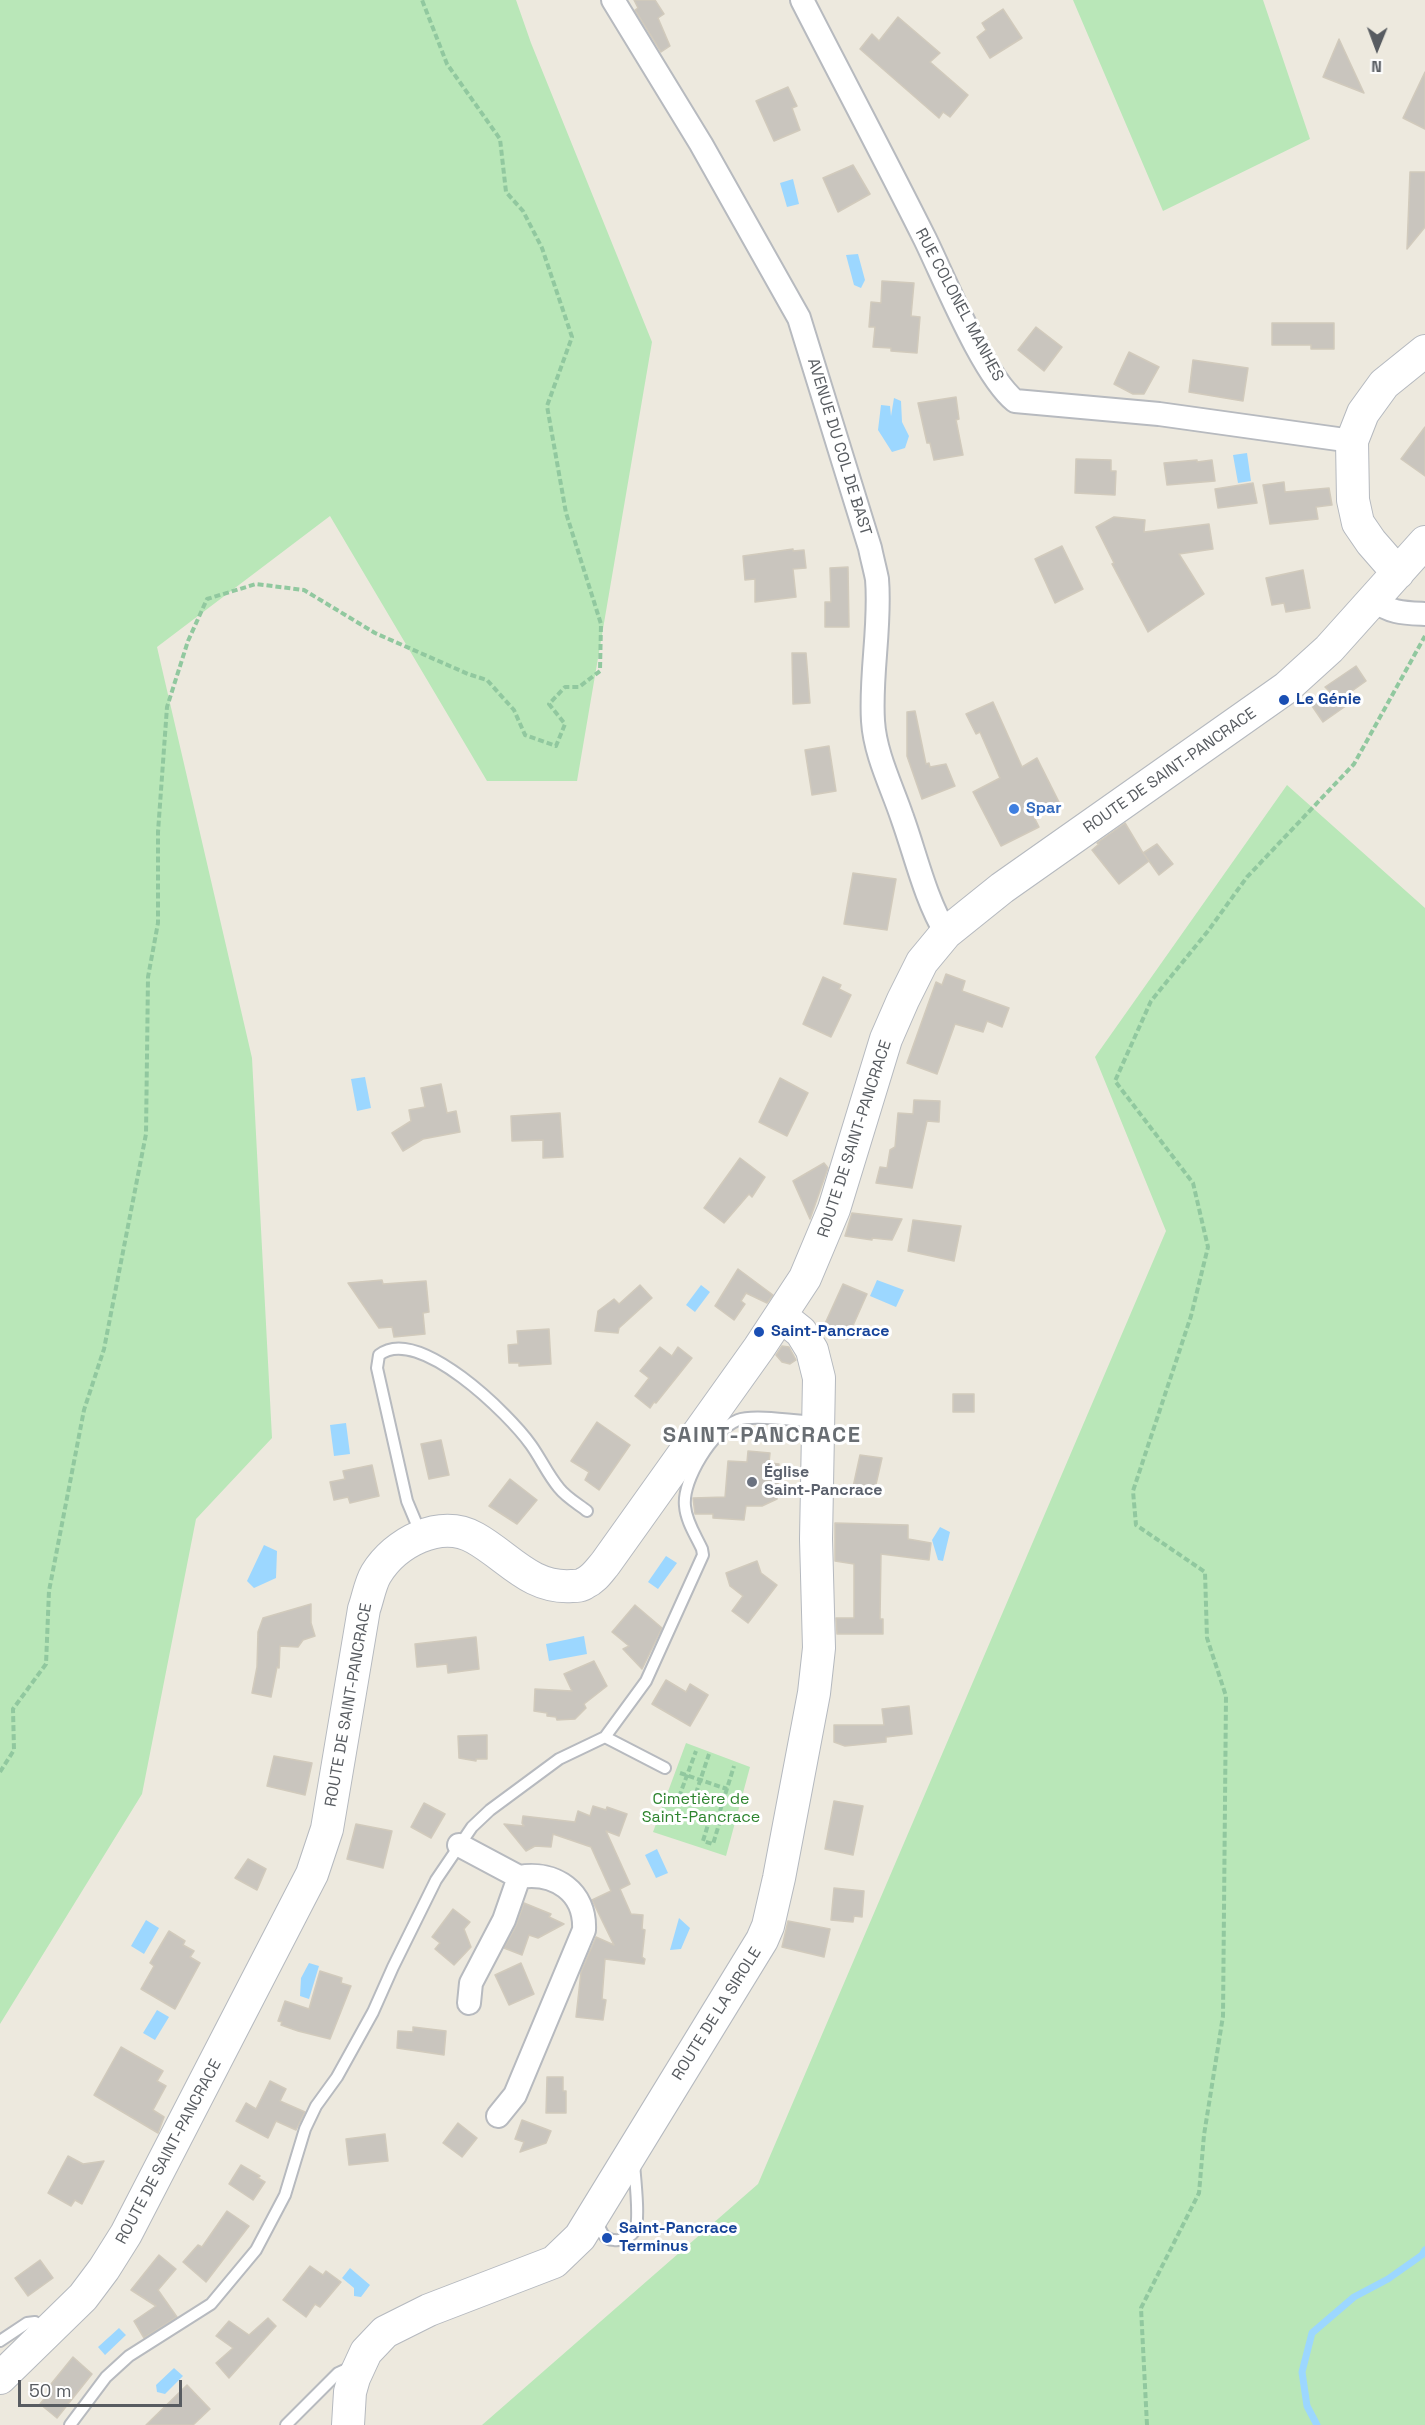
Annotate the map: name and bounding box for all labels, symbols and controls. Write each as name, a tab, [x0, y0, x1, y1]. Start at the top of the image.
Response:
north arrow	[1347, 18, 1407, 78]
text: N	[1371, 56, 1382, 77]
street label: RUE COLONEL MANHES	[911, 225, 1007, 385]
street label: AVENUE DU COL DE BAST	[803, 356, 875, 538]
place label: Le Génie	[1296, 690, 1361, 710]
marker: Le Génie	[1277, 693, 1291, 707]
street label: ROUTE DE SAINT-PANCRACE	[1080, 704, 1260, 838]
place label: Spar	[1026, 799, 1061, 819]
marker: Spar	[1007, 802, 1021, 816]
street label: ROUTE DE SAINT-PANCRACE	[814, 1038, 896, 1240]
place label: Saint-Pancrace	[771, 1322, 890, 1342]
marker: Saint-Pancrace	[752, 1325, 766, 1339]
district label: SAINT-PANCRACE	[663, 1423, 861, 1449]
place label: Église Saint-Pancrace	[764, 1463, 883, 1501]
marker: Église Saint-Pancrace	[745, 1475, 759, 1489]
street label: ROUTE DE SAINT-PANCRACE	[322, 1602, 376, 1808]
park label: Cimetière de Saint-Pancrace	[642, 1790, 760, 1828]
street label: ROUTE DE LA SIROLE	[668, 1944, 766, 2084]
street label: ROUTE DE SAINT-PANCRACE	[112, 2056, 226, 2248]
place label: Saint-Pancrace Terminus	[619, 2219, 738, 2257]
marker: Saint-Pancrace Terminus	[600, 2231, 614, 2245]
scale bar	[21, 2368, 184, 2406]
text: 50 m	[29, 2379, 71, 2402]

